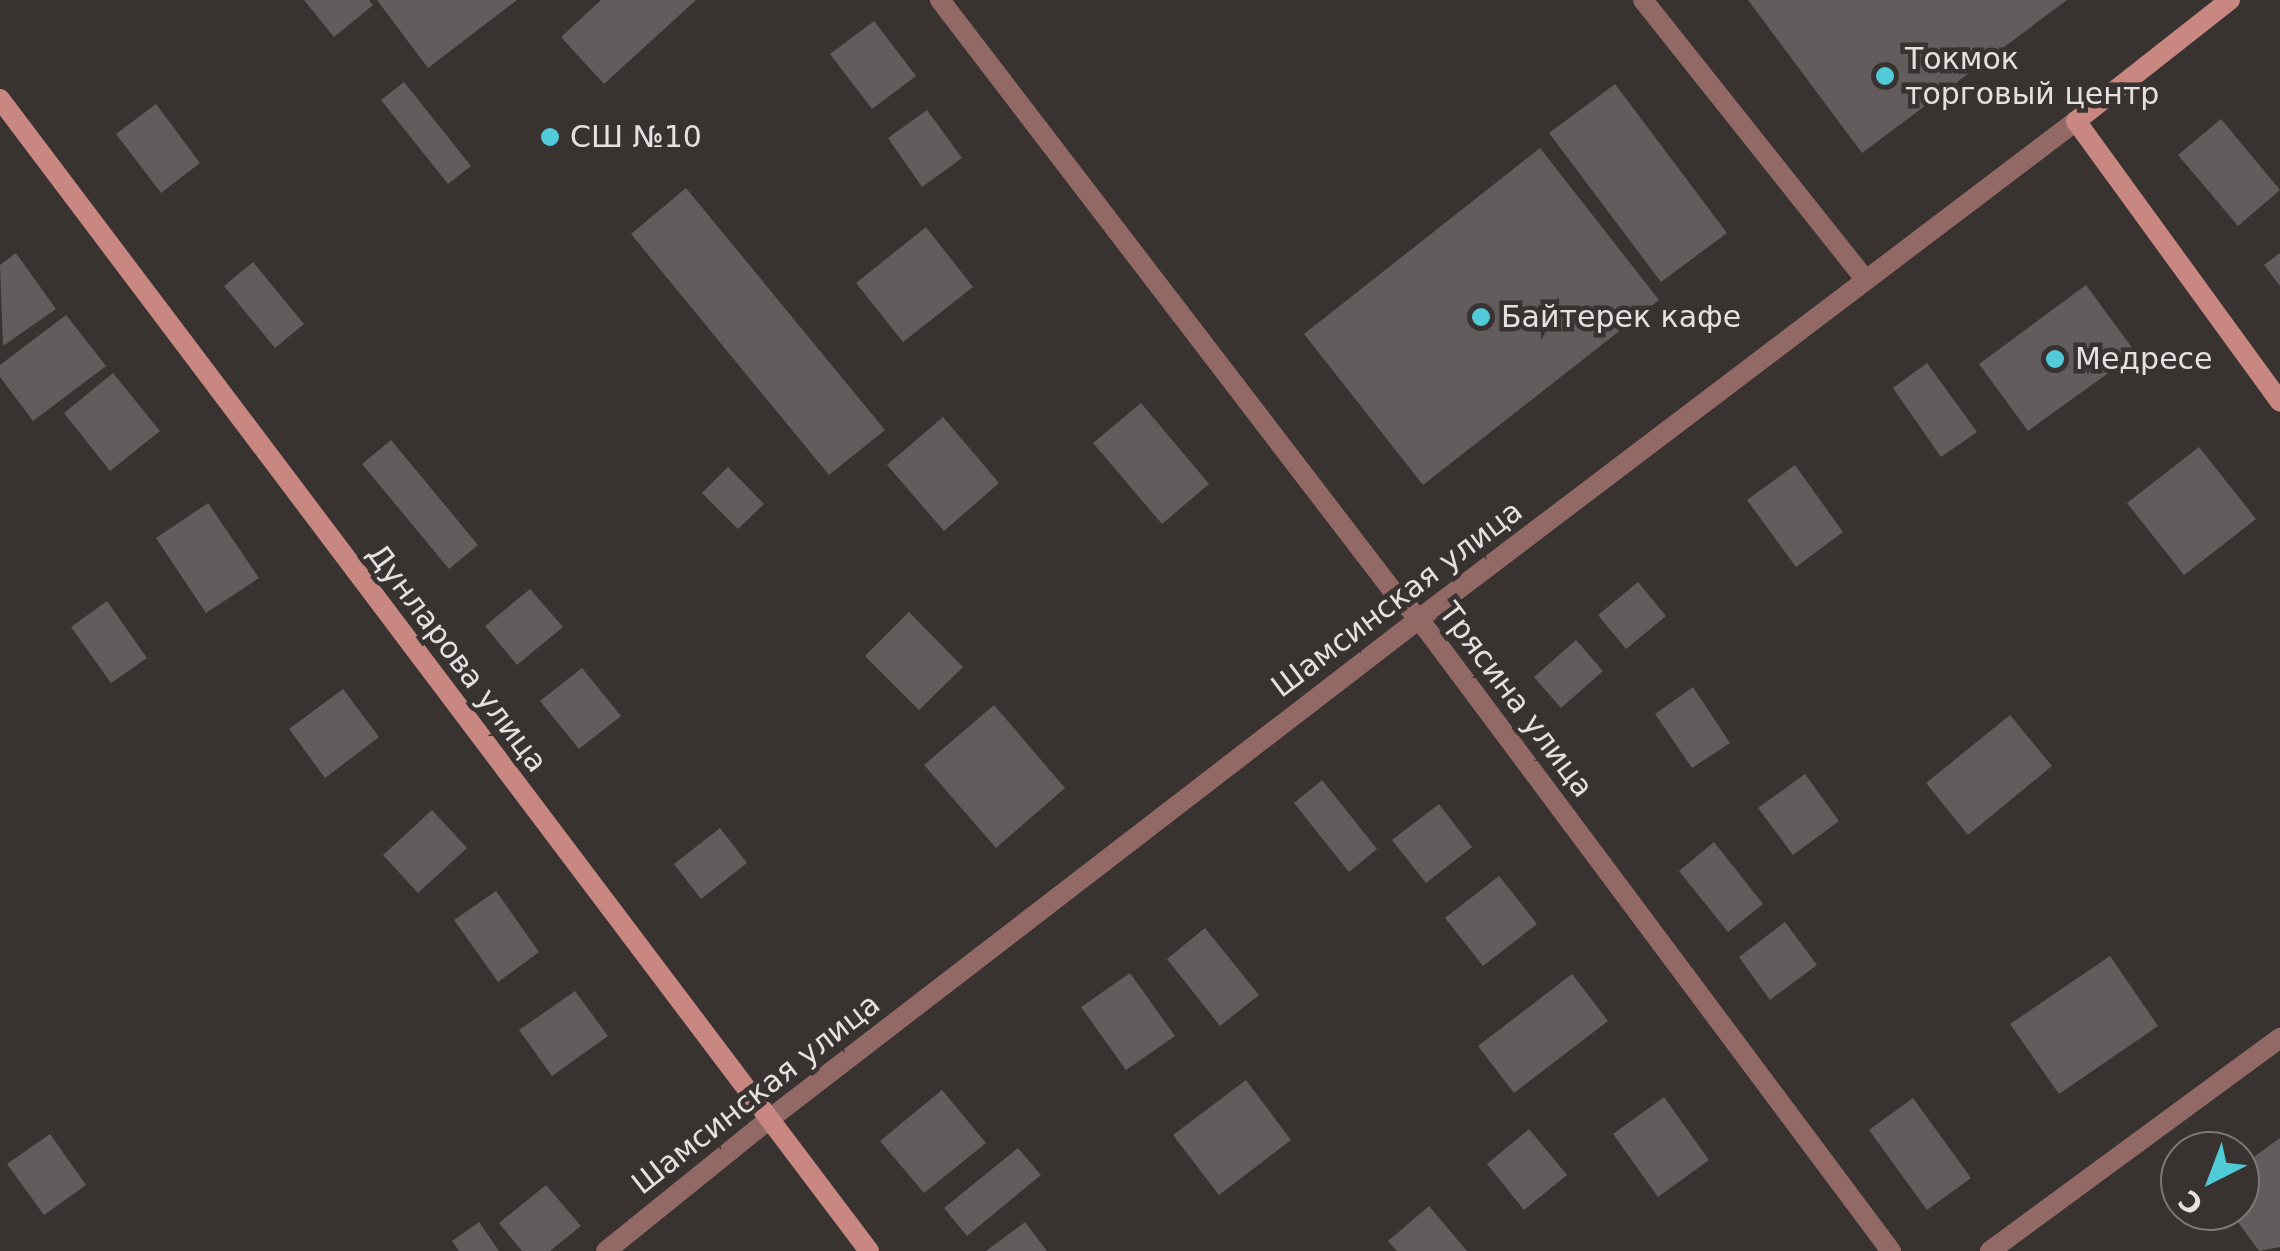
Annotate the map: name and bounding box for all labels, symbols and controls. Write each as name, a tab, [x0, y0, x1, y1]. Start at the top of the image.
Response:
place label: Токмок торговый центр	[1905, 41, 2159, 112]
marker: Токмок торговый центр	[1874, 65, 1896, 87]
place label: СШ №10	[570, 119, 702, 155]
marker: СШ №10	[539, 126, 561, 148]
place label: Байтерек кафе	[1501, 299, 1741, 335]
marker: Байтерек кафе	[1470, 306, 1492, 328]
place label: Медресе	[2075, 341, 2213, 377]
marker: Медресе	[2044, 348, 2066, 370]
street label: Шамсинская улица	[1265, 493, 1529, 705]
street label: Дунларова улица	[359, 537, 555, 779]
street label: Трясина улица	[1431, 596, 1601, 804]
street label: Шамсинская улица	[625, 986, 887, 1202]
north arrow	[2160, 1131, 2260, 1231]
text: С	[2172, 1183, 2210, 1221]

